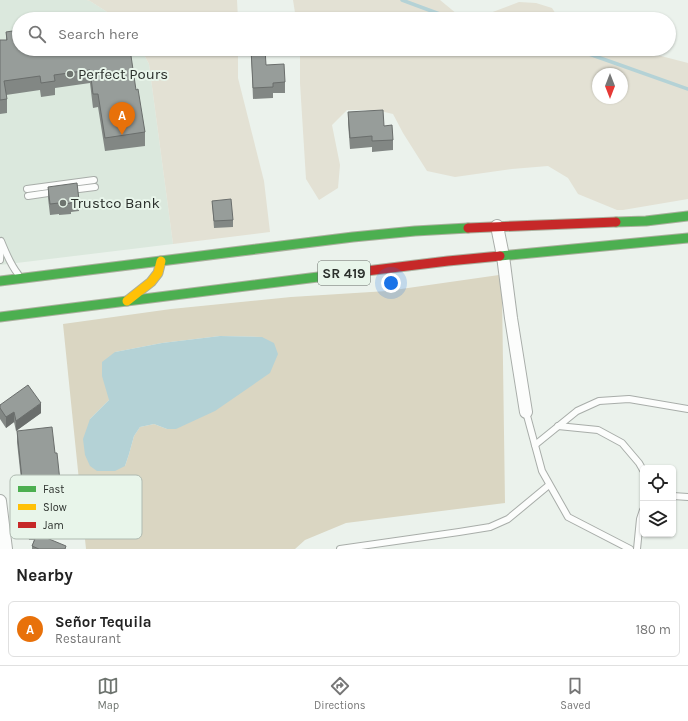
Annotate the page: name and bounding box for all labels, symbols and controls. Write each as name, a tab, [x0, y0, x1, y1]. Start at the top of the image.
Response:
search box	[12, 12, 676, 56]
icon: search	[26, 23, 48, 45]
text: Search here	[58, 25, 139, 43]
place label: Perfect Pours	[78, 65, 168, 83]
north arrow	[592, 68, 628, 104]
marker: Perfect Pours	[65, 69, 75, 79]
pin: A	[109, 102, 135, 135]
place label: Trustco Bank	[71, 194, 160, 212]
marker: Trustco Bank	[58, 198, 68, 208]
road number: SR 419	[318, 261, 370, 285]
your location	[381, 273, 401, 293]
map controls	[640, 465, 676, 537]
button: locate	[640, 465, 676, 501]
legend	[10, 475, 142, 539]
text: Fast	[43, 483, 64, 496]
text: Slow	[43, 501, 67, 514]
button: layers	[640, 501, 676, 537]
text: Jam	[43, 519, 64, 532]
text: Nearby	[16, 565, 73, 585]
text: Señor Tequila	[55, 613, 152, 631]
text: A	[26, 622, 34, 637]
text: 180 m	[636, 622, 671, 637]
text: Restaurant	[55, 631, 121, 646]
tab: Map	[97, 675, 119, 712]
tab: Directions	[314, 675, 366, 712]
tab: Saved	[560, 675, 591, 712]

